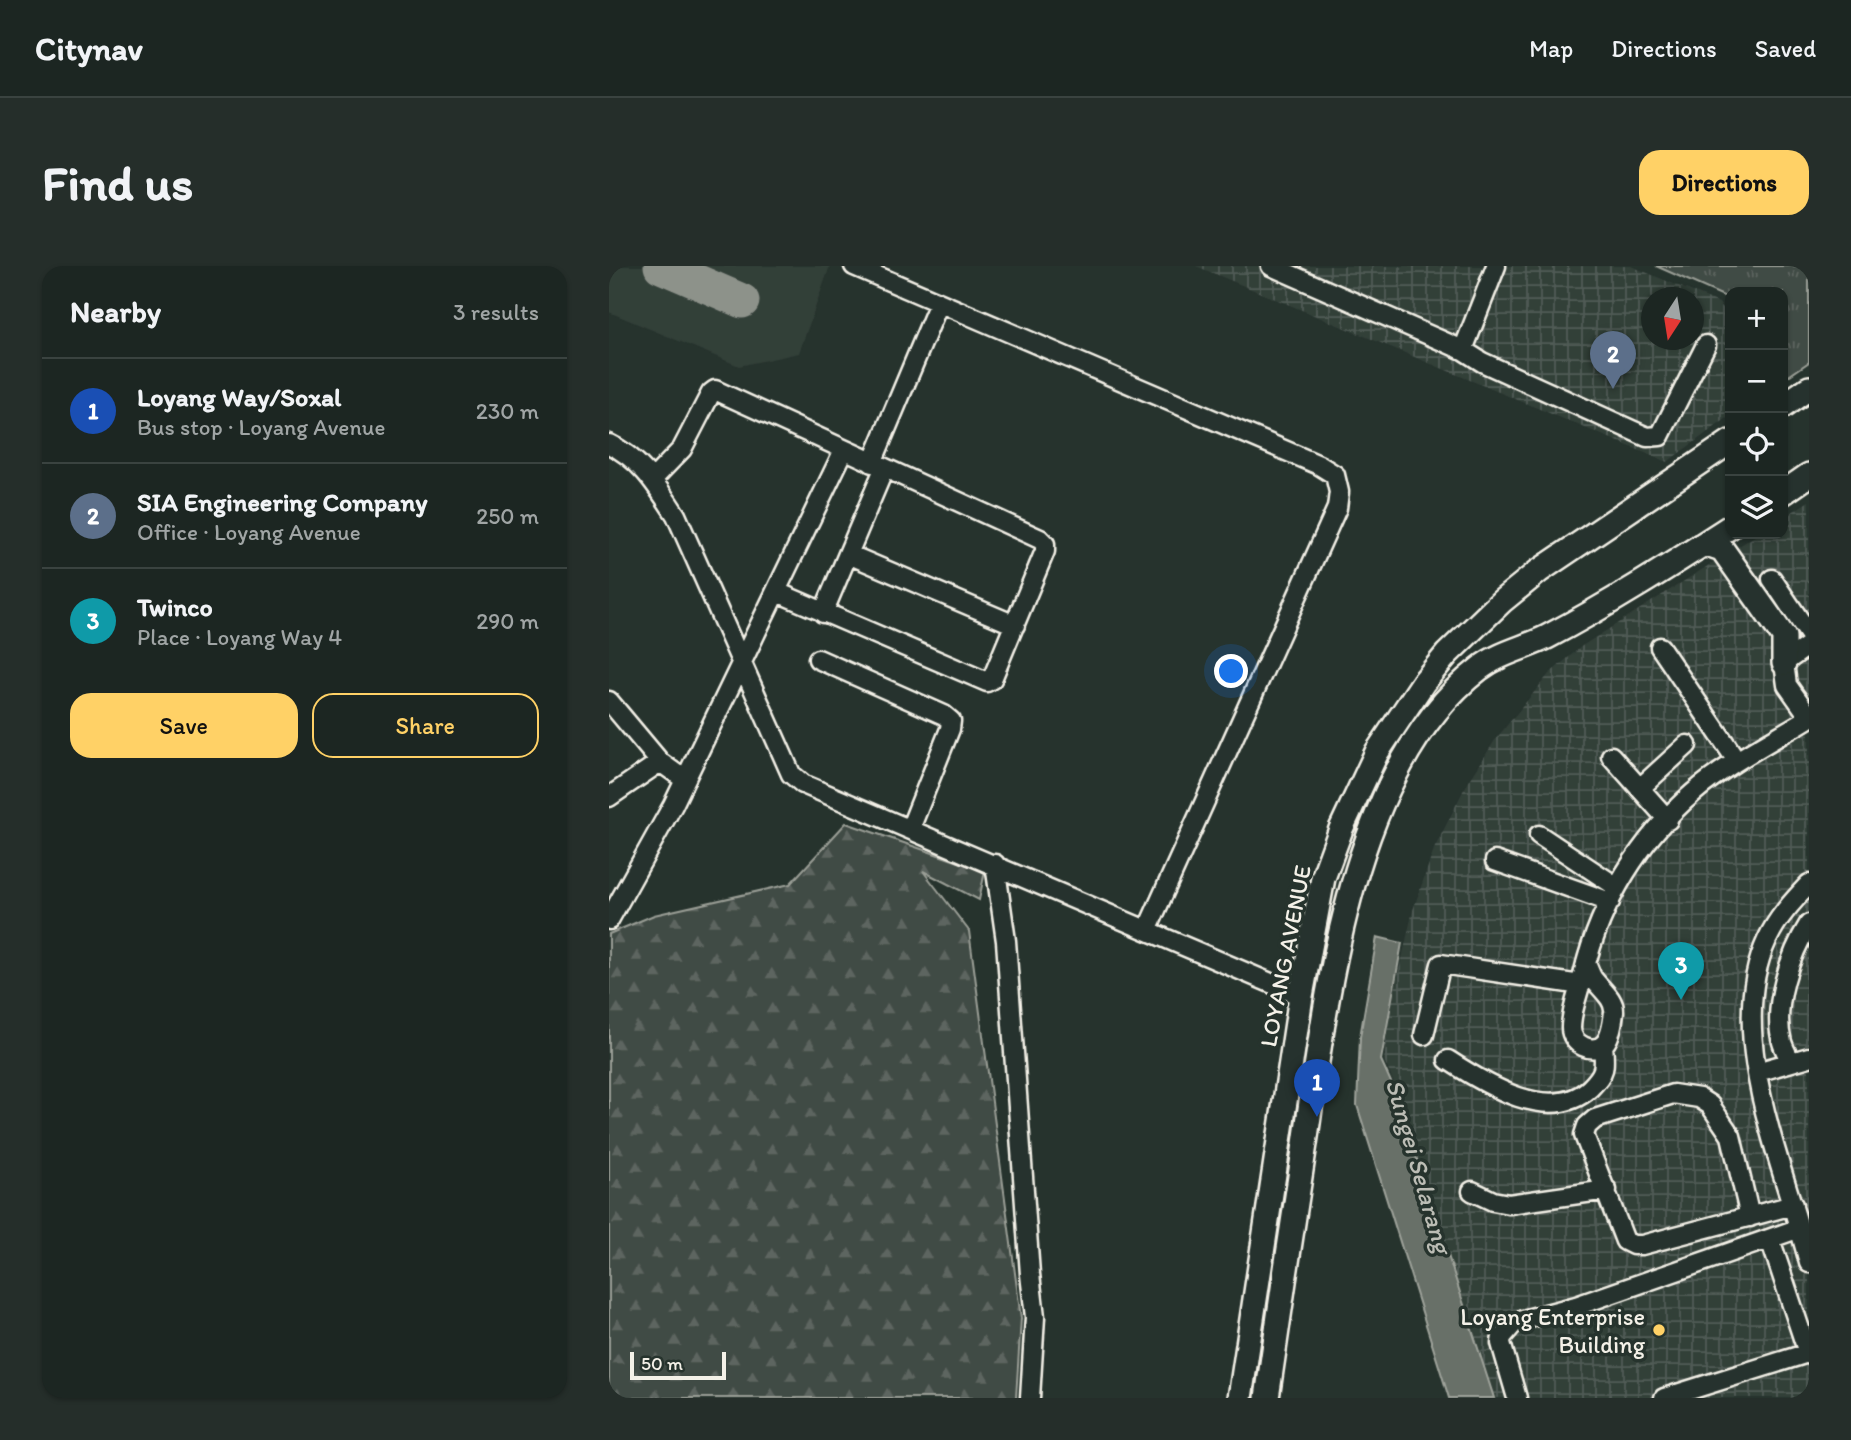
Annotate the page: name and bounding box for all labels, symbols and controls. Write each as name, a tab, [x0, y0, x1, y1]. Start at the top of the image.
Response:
text: Citynav	[35, 29, 143, 68]
text: Map	[1529, 34, 1573, 63]
text: Directions	[1611, 34, 1717, 63]
text: Saved	[1755, 34, 1816, 63]
button: Directions	[1639, 150, 1809, 215]
text: Find us	[42, 153, 193, 212]
north arrow	[1641, 287, 1704, 350]
map controls	[1725, 287, 1788, 539]
button: +	[1725, 287, 1788, 350]
text: Nearby	[70, 293, 161, 330]
text: 3 results	[453, 298, 539, 326]
pin: 2	[1590, 331, 1636, 389]
button: −	[1725, 350, 1788, 413]
text: Loyang Way/Soxal	[137, 381, 341, 413]
text: 1	[88, 397, 98, 425]
text: 230 m	[476, 397, 539, 425]
text: Bus stop · Loyang Avenue	[137, 413, 385, 441]
button: locate	[1725, 413, 1788, 476]
button: layers	[1725, 476, 1788, 539]
text: SIA Engineering Company	[137, 486, 427, 518]
text: 2	[87, 502, 99, 530]
text: 250 m	[476, 502, 539, 530]
text: Office · Loyang Avenue	[137, 518, 361, 546]
text: Twinco	[137, 591, 213, 623]
text: 3	[87, 607, 99, 635]
text: 290 m	[476, 607, 539, 635]
text: Place · Loyang Way 4	[137, 623, 342, 651]
your location	[1214, 654, 1248, 688]
button: Save	[70, 693, 298, 758]
button: Share	[312, 693, 539, 758]
street label: LOYANG AVENUE	[1253, 863, 1317, 1049]
pin: 3	[1658, 942, 1704, 1000]
pin: 1	[1294, 1059, 1340, 1117]
water label: Sungei Selarang	[1379, 1075, 1460, 1260]
place label: Loyang Enterprise Building	[1460, 1302, 1646, 1359]
marker: Loyang Enterprise Building	[1651, 1322, 1667, 1338]
scale bar	[630, 1349, 726, 1381]
text: 50 m	[641, 1352, 683, 1375]

